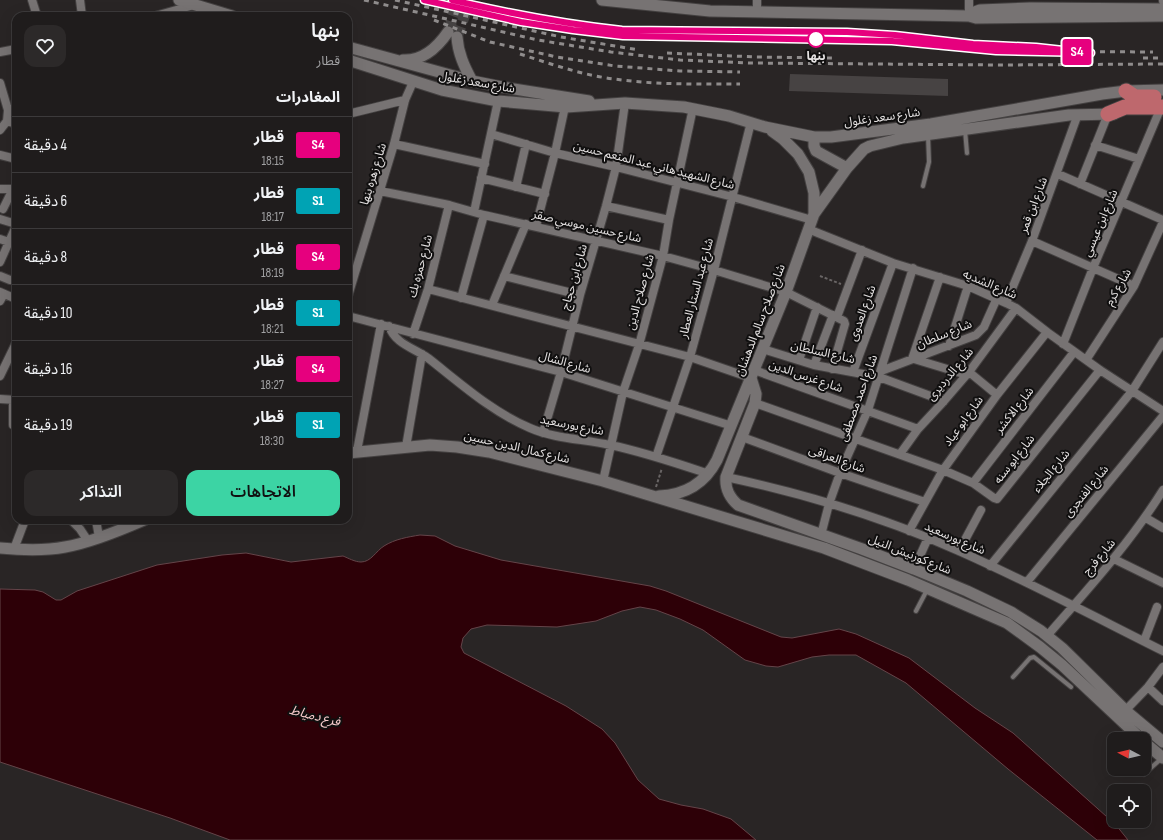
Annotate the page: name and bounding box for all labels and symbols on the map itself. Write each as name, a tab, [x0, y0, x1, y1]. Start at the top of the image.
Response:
marker: بنها	[807, 30, 825, 48]
line badge: S4	[1059, 39, 1095, 65]
place label: بنها	[806, 49, 826, 64]
street label: شارع سعد زغلول	[438, 68, 516, 98]
street label: شارع سعد زغلول	[843, 105, 921, 131]
street label: شارع الشهيد هاني عبد المنعم حسين	[571, 138, 736, 195]
street label: شارع زهره بنها	[357, 141, 391, 207]
street label: شارع ابن قمر	[1016, 175, 1052, 237]
street label: شارع ابن عيسي	[1080, 187, 1123, 260]
street label: شارع حسين موسي صقر	[530, 206, 643, 248]
street label: شارع حمزه بك	[405, 233, 437, 300]
street label: شارع عبد الستار العطار	[676, 237, 718, 341]
street label: شارع ابن حجاج	[558, 242, 592, 312]
street label: شارع صلاح الدين	[623, 253, 659, 332]
street label: شارع صلاح سالم الدهشان	[732, 262, 790, 379]
street label: شارع الشديه	[960, 266, 1019, 303]
street label: شارع كرم	[1102, 266, 1136, 309]
street label: شارع العدوى	[845, 283, 880, 344]
street label: شارع سلطان	[914, 317, 975, 353]
street label: شارع السلطان	[789, 338, 856, 368]
street label: شارع الدرديرى	[924, 345, 978, 405]
street label: شارع الشال	[537, 348, 593, 378]
street label: شارع احمد مصطفى	[836, 353, 882, 444]
street label: شارع غرس الدين	[767, 357, 845, 397]
street label: شارع الاكشر	[991, 384, 1038, 438]
street label: شارع ابو عياد	[940, 393, 988, 450]
street label: شارع بورسعيد	[538, 412, 605, 440]
street label: شارع كمال الدين حسين	[462, 428, 571, 468]
street label: شارع ابو سنه	[991, 432, 1039, 488]
street label: شارع العراقى	[806, 442, 867, 478]
street label: شارع الجلاء	[1029, 447, 1074, 496]
street label: شارع الفنجرى	[1061, 462, 1113, 521]
street label: شارع بورسعيد	[922, 519, 988, 559]
street label: شارع كورنيش النيل	[866, 531, 953, 579]
street label: شارع فرج	[1080, 536, 1120, 579]
water label: فرع دمياط	[287, 702, 343, 732]
north arrow	[1107, 732, 1151, 776]

